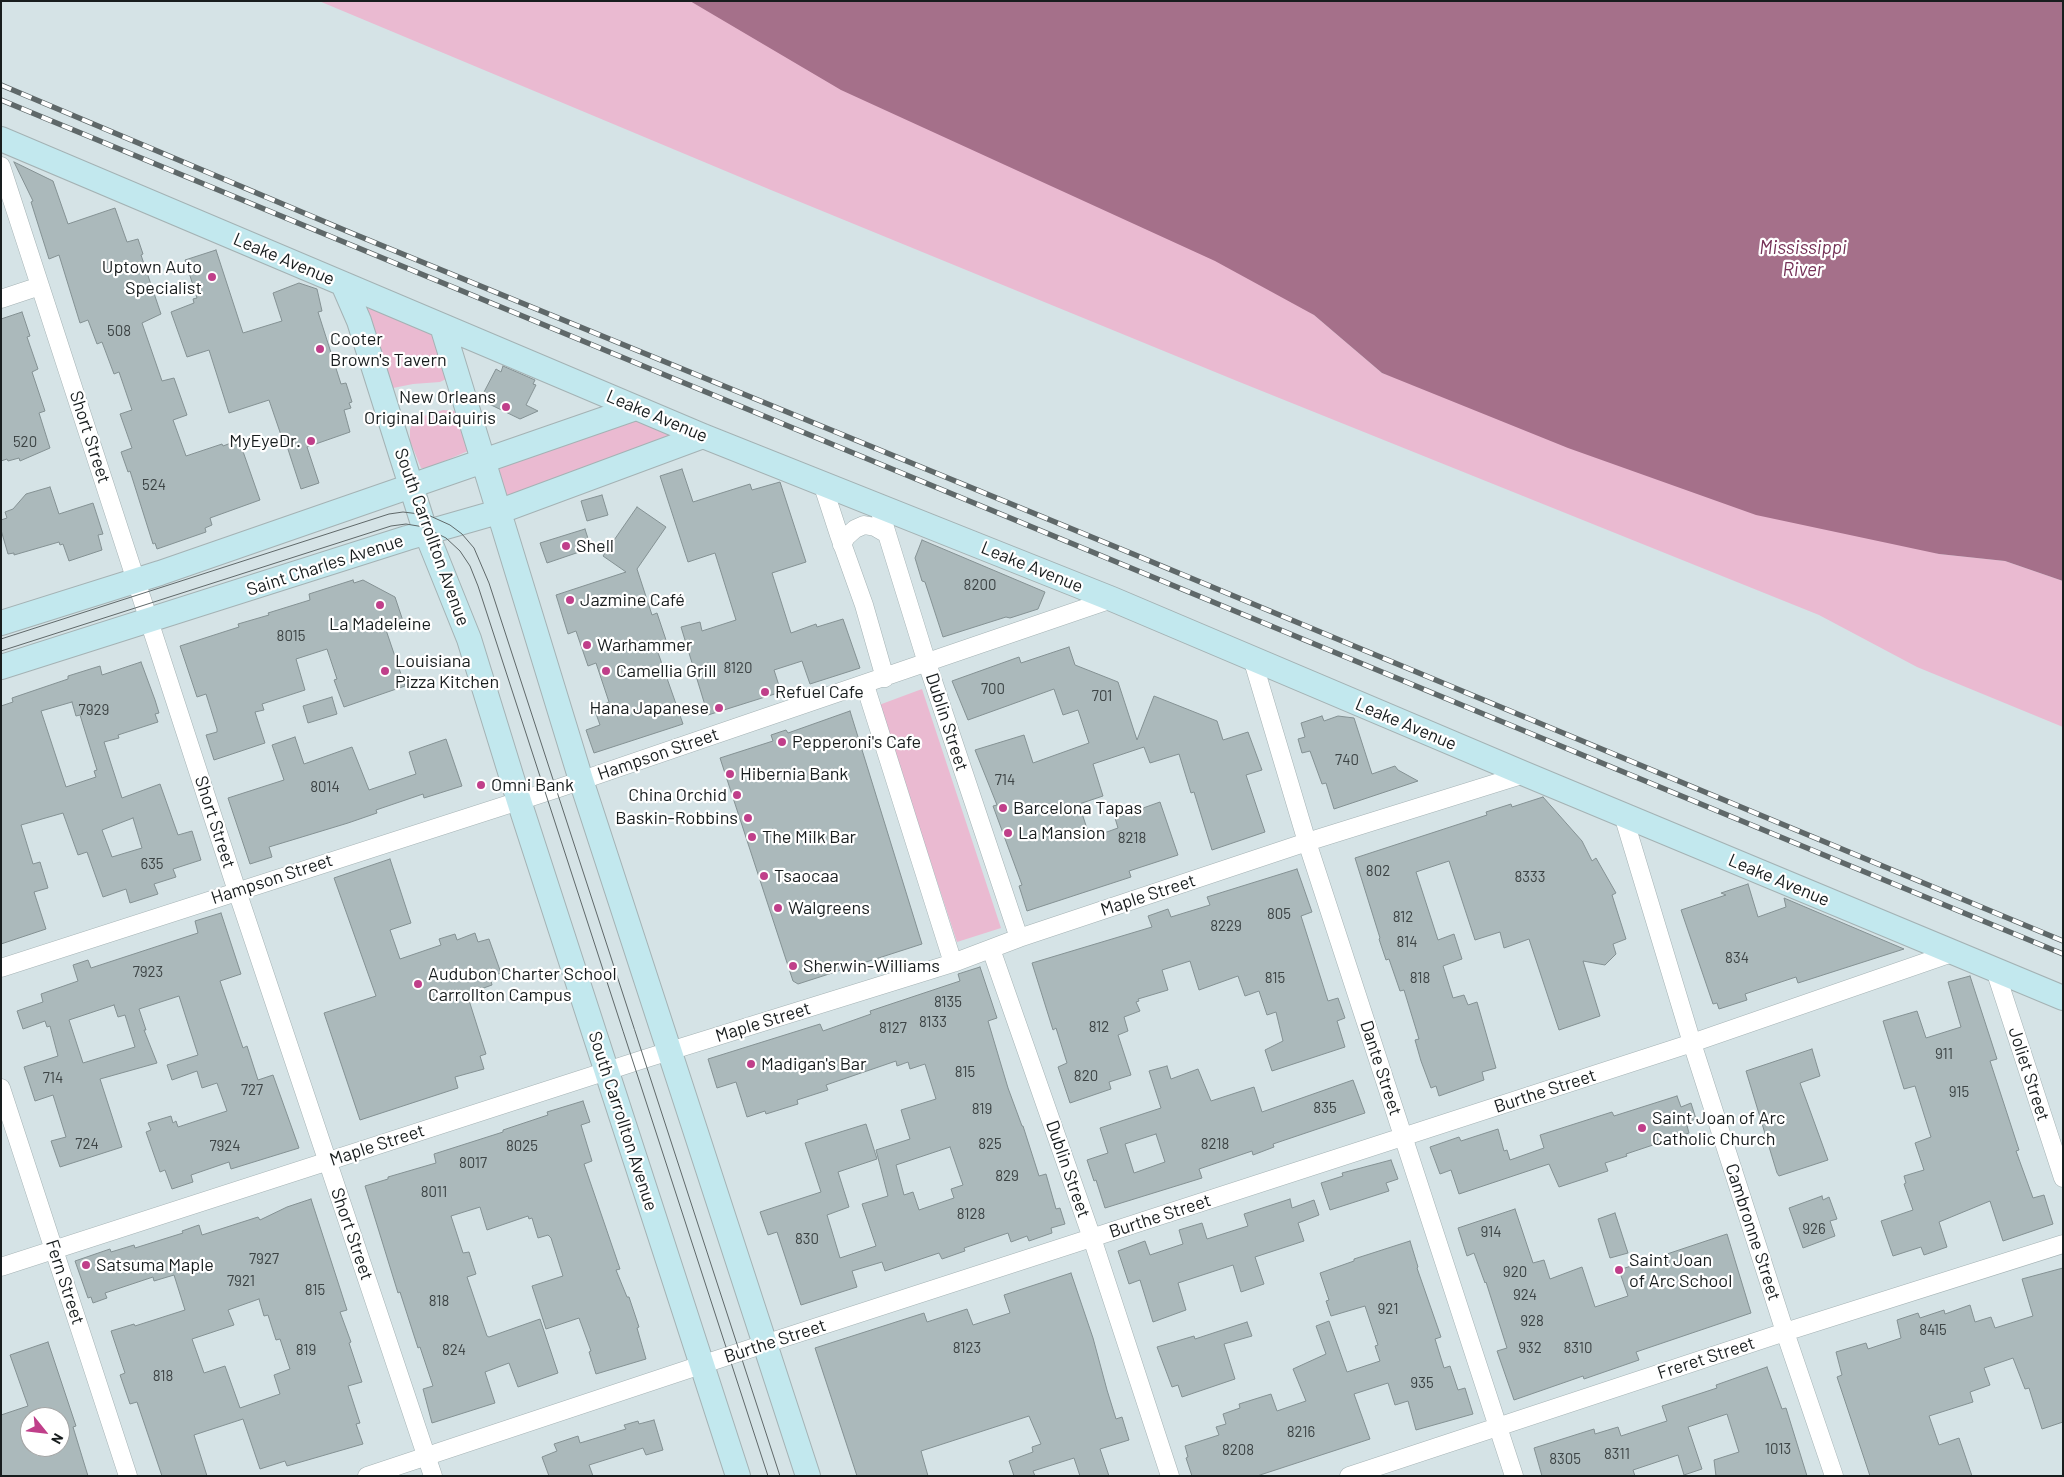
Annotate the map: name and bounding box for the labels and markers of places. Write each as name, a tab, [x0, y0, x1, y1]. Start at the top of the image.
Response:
place label: Uptown Auto Specialist	[102, 256, 202, 298]
marker: Uptown Auto Specialist	[206, 271, 218, 283]
place label: Cooter Brown's Tavern	[330, 328, 447, 370]
marker: Cooter Brown's Tavern	[314, 343, 326, 355]
place label: New Orleans Original Daiquiris	[364, 386, 496, 428]
marker: New Orleans Original Daiquiris	[500, 401, 512, 413]
place label: MyEyeDr.	[229, 430, 301, 452]
marker: MyEyeDr.	[305, 435, 317, 447]
place label: Shell	[576, 535, 614, 557]
marker: Shell	[560, 540, 572, 552]
place label: Jazmine Café	[580, 589, 685, 611]
marker: Jazmine Café	[564, 594, 576, 606]
marker: La Madeleine	[374, 599, 386, 611]
place label: La Madeleine	[329, 613, 431, 635]
place label: Warhammer	[597, 634, 692, 656]
marker: Warhammer	[581, 639, 593, 651]
place label: Louisiana Pizza Kitchen	[395, 650, 499, 692]
place label: Camellia Grill	[616, 660, 716, 682]
marker: Louisiana Pizza Kitchen	[379, 665, 391, 677]
marker: Camellia Grill	[600, 665, 612, 677]
place label: Refuel Cafe	[775, 681, 864, 703]
marker: Refuel Cafe	[759, 686, 771, 698]
place label: Hana Japanese	[590, 697, 709, 719]
marker: Hana Japanese	[713, 702, 725, 714]
place label: Pepperoni's Cafe	[792, 731, 921, 753]
marker: Pepperoni's Cafe	[776, 736, 788, 748]
place label: Hibernia Bank	[740, 763, 848, 785]
marker: Hibernia Bank	[724, 768, 736, 780]
place label: Omni Bank	[491, 774, 574, 796]
marker: Omni Bank	[475, 779, 487, 791]
place label: China Orchid	[628, 784, 727, 806]
marker: China Orchid	[731, 789, 743, 801]
place label: Barcelona Tapas	[1013, 797, 1142, 819]
marker: Barcelona Tapas	[997, 802, 1009, 814]
place label: Baskin-Robbins	[615, 807, 738, 829]
marker: Baskin-Robbins	[742, 812, 754, 824]
place label: La Mansion	[1018, 822, 1106, 844]
place label: The Milk Bar	[762, 826, 856, 848]
marker: La Mansion	[1002, 827, 1014, 839]
marker: The Milk Bar	[746, 831, 758, 843]
place label: Tsaocaa	[774, 865, 839, 887]
marker: Tsaocaa	[758, 870, 770, 882]
place label: Walgreens	[788, 897, 870, 919]
marker: Walgreens	[772, 902, 784, 914]
place label: Sherwin-Williams	[803, 955, 940, 977]
marker: Sherwin-Williams	[787, 960, 799, 972]
place label: Audubon Charter School Carrollton Campus	[428, 963, 617, 1006]
marker: Audubon Charter School Carrollton Campus	[412, 978, 424, 990]
place label: Madigan's Bar	[761, 1053, 867, 1075]
marker: Madigan's Bar	[745, 1058, 757, 1070]
place label: Saint Joan of Arc Catholic Church	[1652, 1107, 1785, 1150]
marker: Saint Joan of Arc Catholic Church	[1636, 1122, 1648, 1134]
place label: Saint Joan of Arc School	[1629, 1249, 1732, 1292]
place label: Satsuma Maple	[96, 1254, 214, 1276]
marker: Satsuma Maple	[80, 1259, 92, 1271]
marker: Saint Joan of Arc School	[1613, 1264, 1625, 1276]

